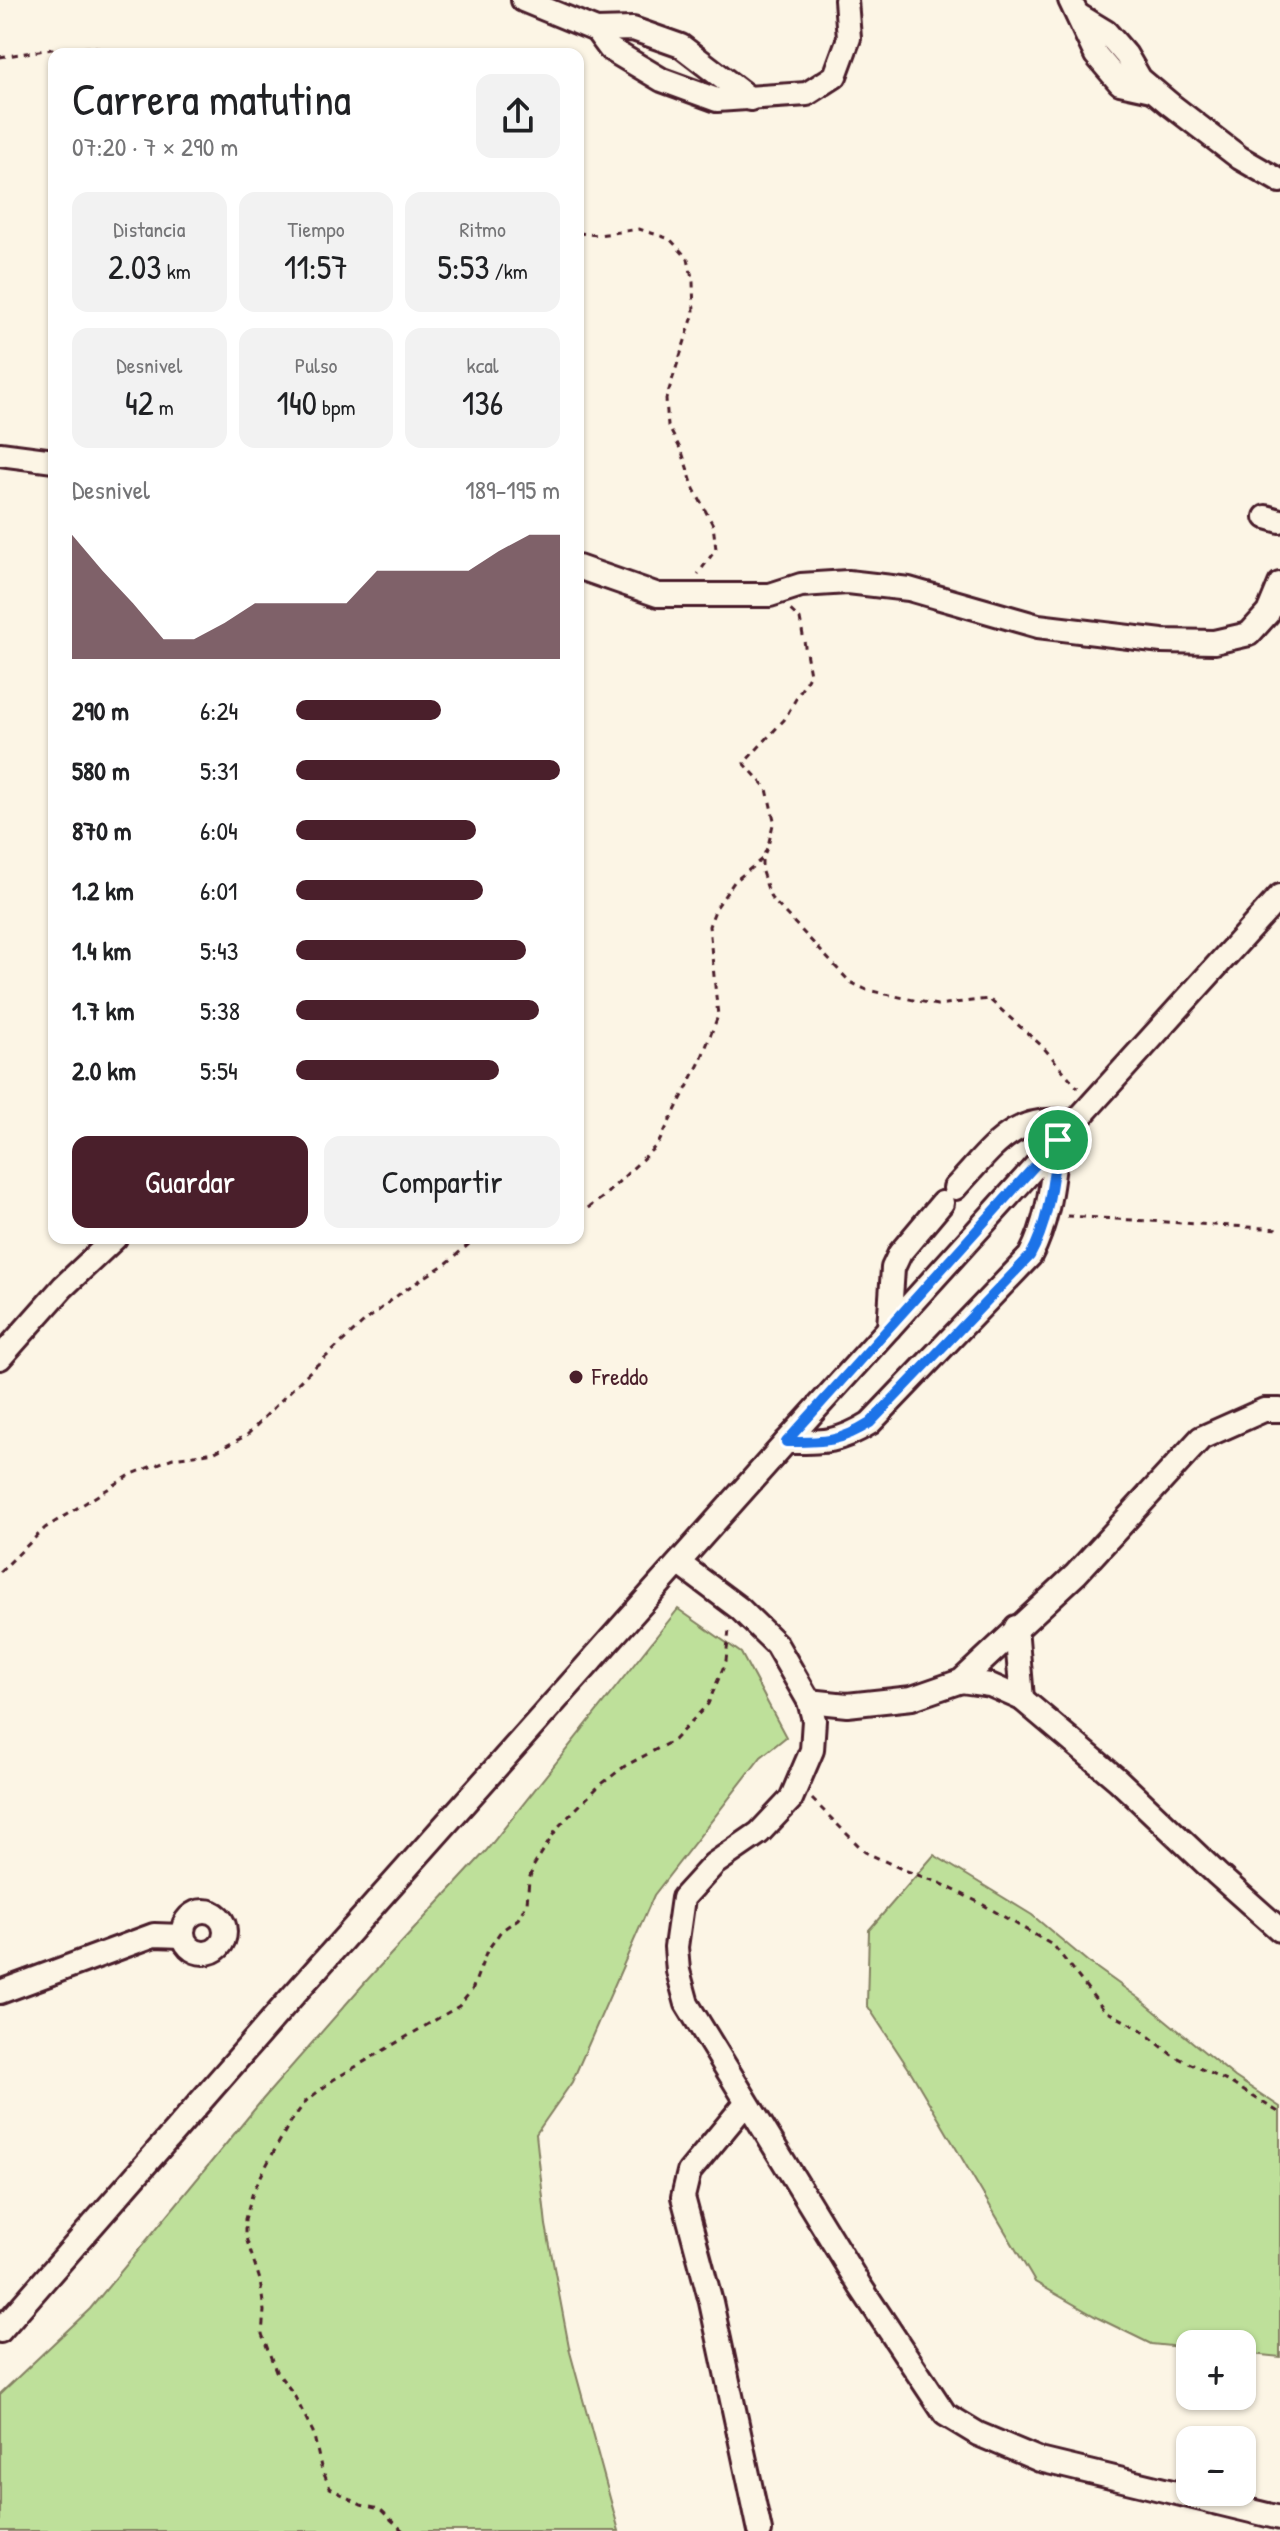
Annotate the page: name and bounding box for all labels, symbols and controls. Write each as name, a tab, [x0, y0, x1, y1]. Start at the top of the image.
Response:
text: Carrera matutina	[72, 69, 351, 129]
button: share	[476, 74, 560, 158]
text: 07:20 · 7 × 290 m	[72, 129, 238, 164]
text: Distancia	[113, 214, 185, 244]
text: Tiempo	[287, 214, 345, 244]
text: Ritmo	[460, 214, 506, 244]
text: 2.03	[108, 244, 162, 290]
text: 11:57	[284, 244, 348, 290]
text: 5:53	[437, 244, 489, 290]
text: km	[162, 256, 191, 286]
text: /km	[489, 256, 528, 286]
text: Desnivel	[116, 350, 182, 380]
text: Pulso	[295, 350, 337, 380]
text: kcal	[467, 350, 499, 380]
text: 42	[125, 380, 154, 426]
text: 140	[277, 380, 317, 426]
text: 136	[462, 380, 503, 426]
text: m	[154, 392, 174, 422]
text: bpm	[317, 392, 355, 422]
text: Desnivel	[72, 472, 150, 507]
text: 189–195 m	[465, 472, 560, 507]
text: 290 m	[72, 693, 129, 728]
text: 6:24	[200, 693, 238, 728]
text: 580 m	[72, 753, 130, 788]
text: 5:31	[200, 753, 238, 788]
text: 870 m	[72, 813, 131, 848]
text: 6:04	[200, 813, 238, 848]
text: 1.2 km	[72, 873, 134, 908]
text: 6:01	[200, 873, 238, 908]
text: 1.4 km	[72, 933, 131, 968]
text: 5:43	[200, 933, 238, 968]
text: 1.7 km	[72, 993, 134, 1028]
text: 5:38	[200, 993, 240, 1028]
text: 2.0 km	[72, 1053, 136, 1088]
text: 5:54	[200, 1053, 238, 1088]
pin	[1024, 1106, 1092, 1174]
icon: arrive	[1036, 1118, 1080, 1162]
button: Guardar	[72, 1136, 308, 1228]
button: Compartir	[324, 1136, 560, 1228]
place label: Freddo	[591, 1360, 649, 1392]
marker: Freddo	[567, 1368, 585, 1386]
map controls	[1176, 2330, 1256, 2506]
button: +	[1176, 2330, 1256, 2410]
button: −	[1176, 2426, 1256, 2506]

